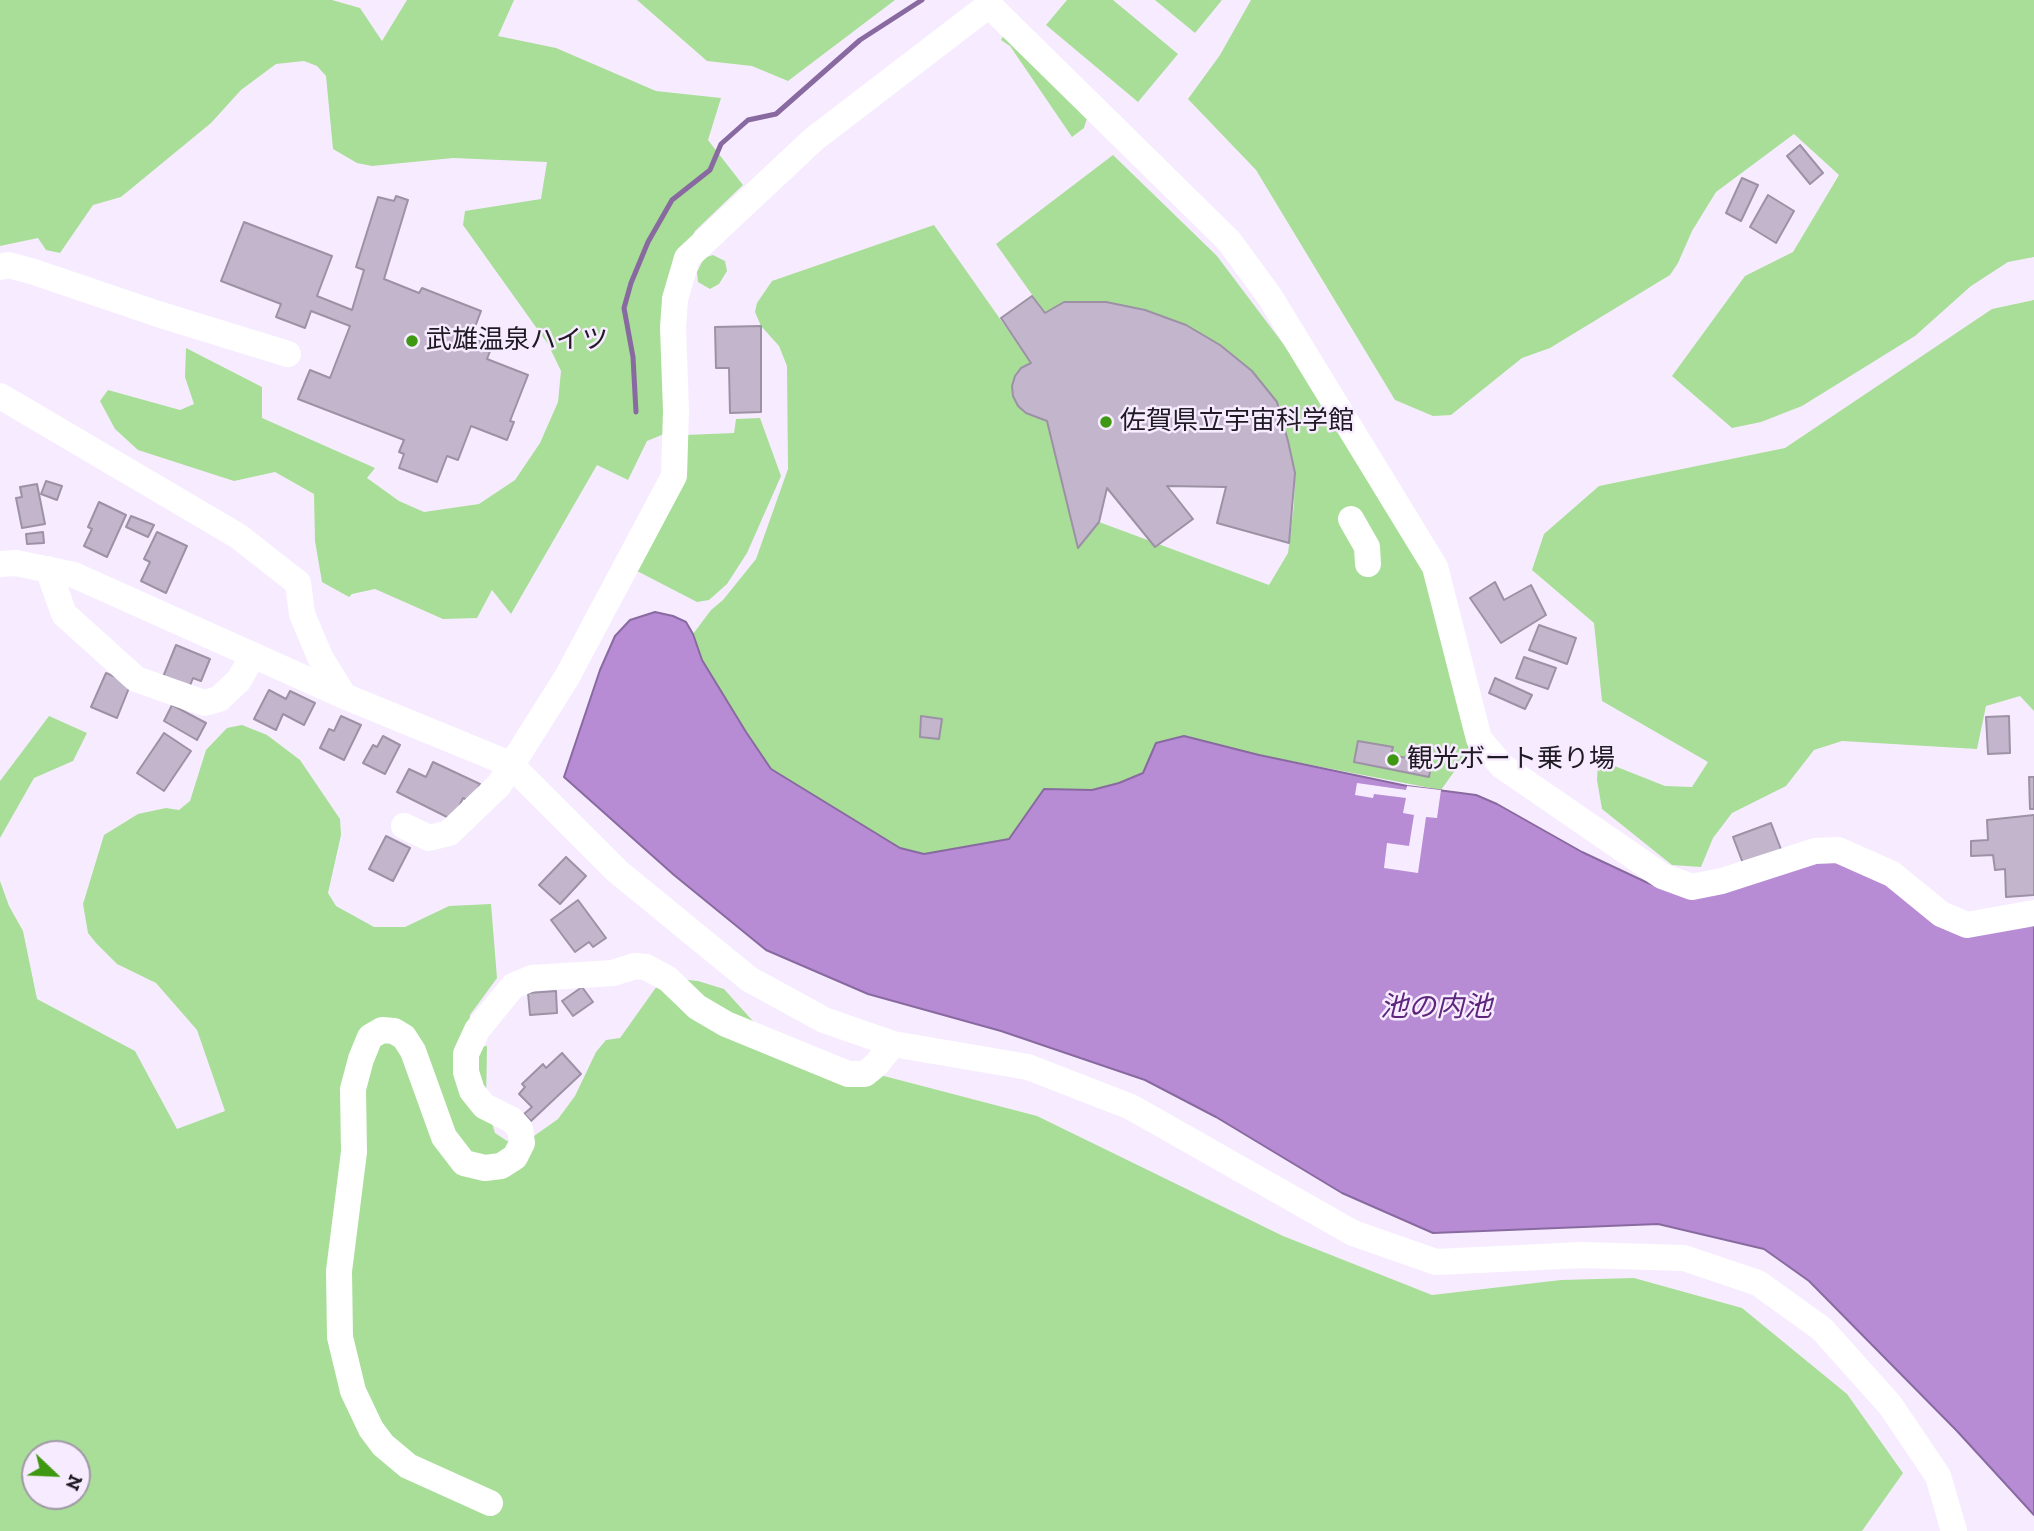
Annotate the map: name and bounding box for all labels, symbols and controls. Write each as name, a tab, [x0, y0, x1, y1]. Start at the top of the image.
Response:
place label: 武雄温泉ハイツ	[426, 325, 608, 357]
marker: 武雄温泉ハイツ	[404, 333, 420, 349]
place label: 佐賀県立宇宙科学館	[1120, 406, 1354, 438]
marker: 佐賀県立宇宙科学館	[1098, 414, 1114, 430]
place label: 観光ボート乗り場	[1407, 744, 1615, 776]
marker: 観光ボート乗り場	[1385, 752, 1401, 768]
water label: 池の内池	[1380, 991, 1492, 1025]
north arrow	[21, 1440, 91, 1510]
text: N	[61, 1471, 87, 1494]

